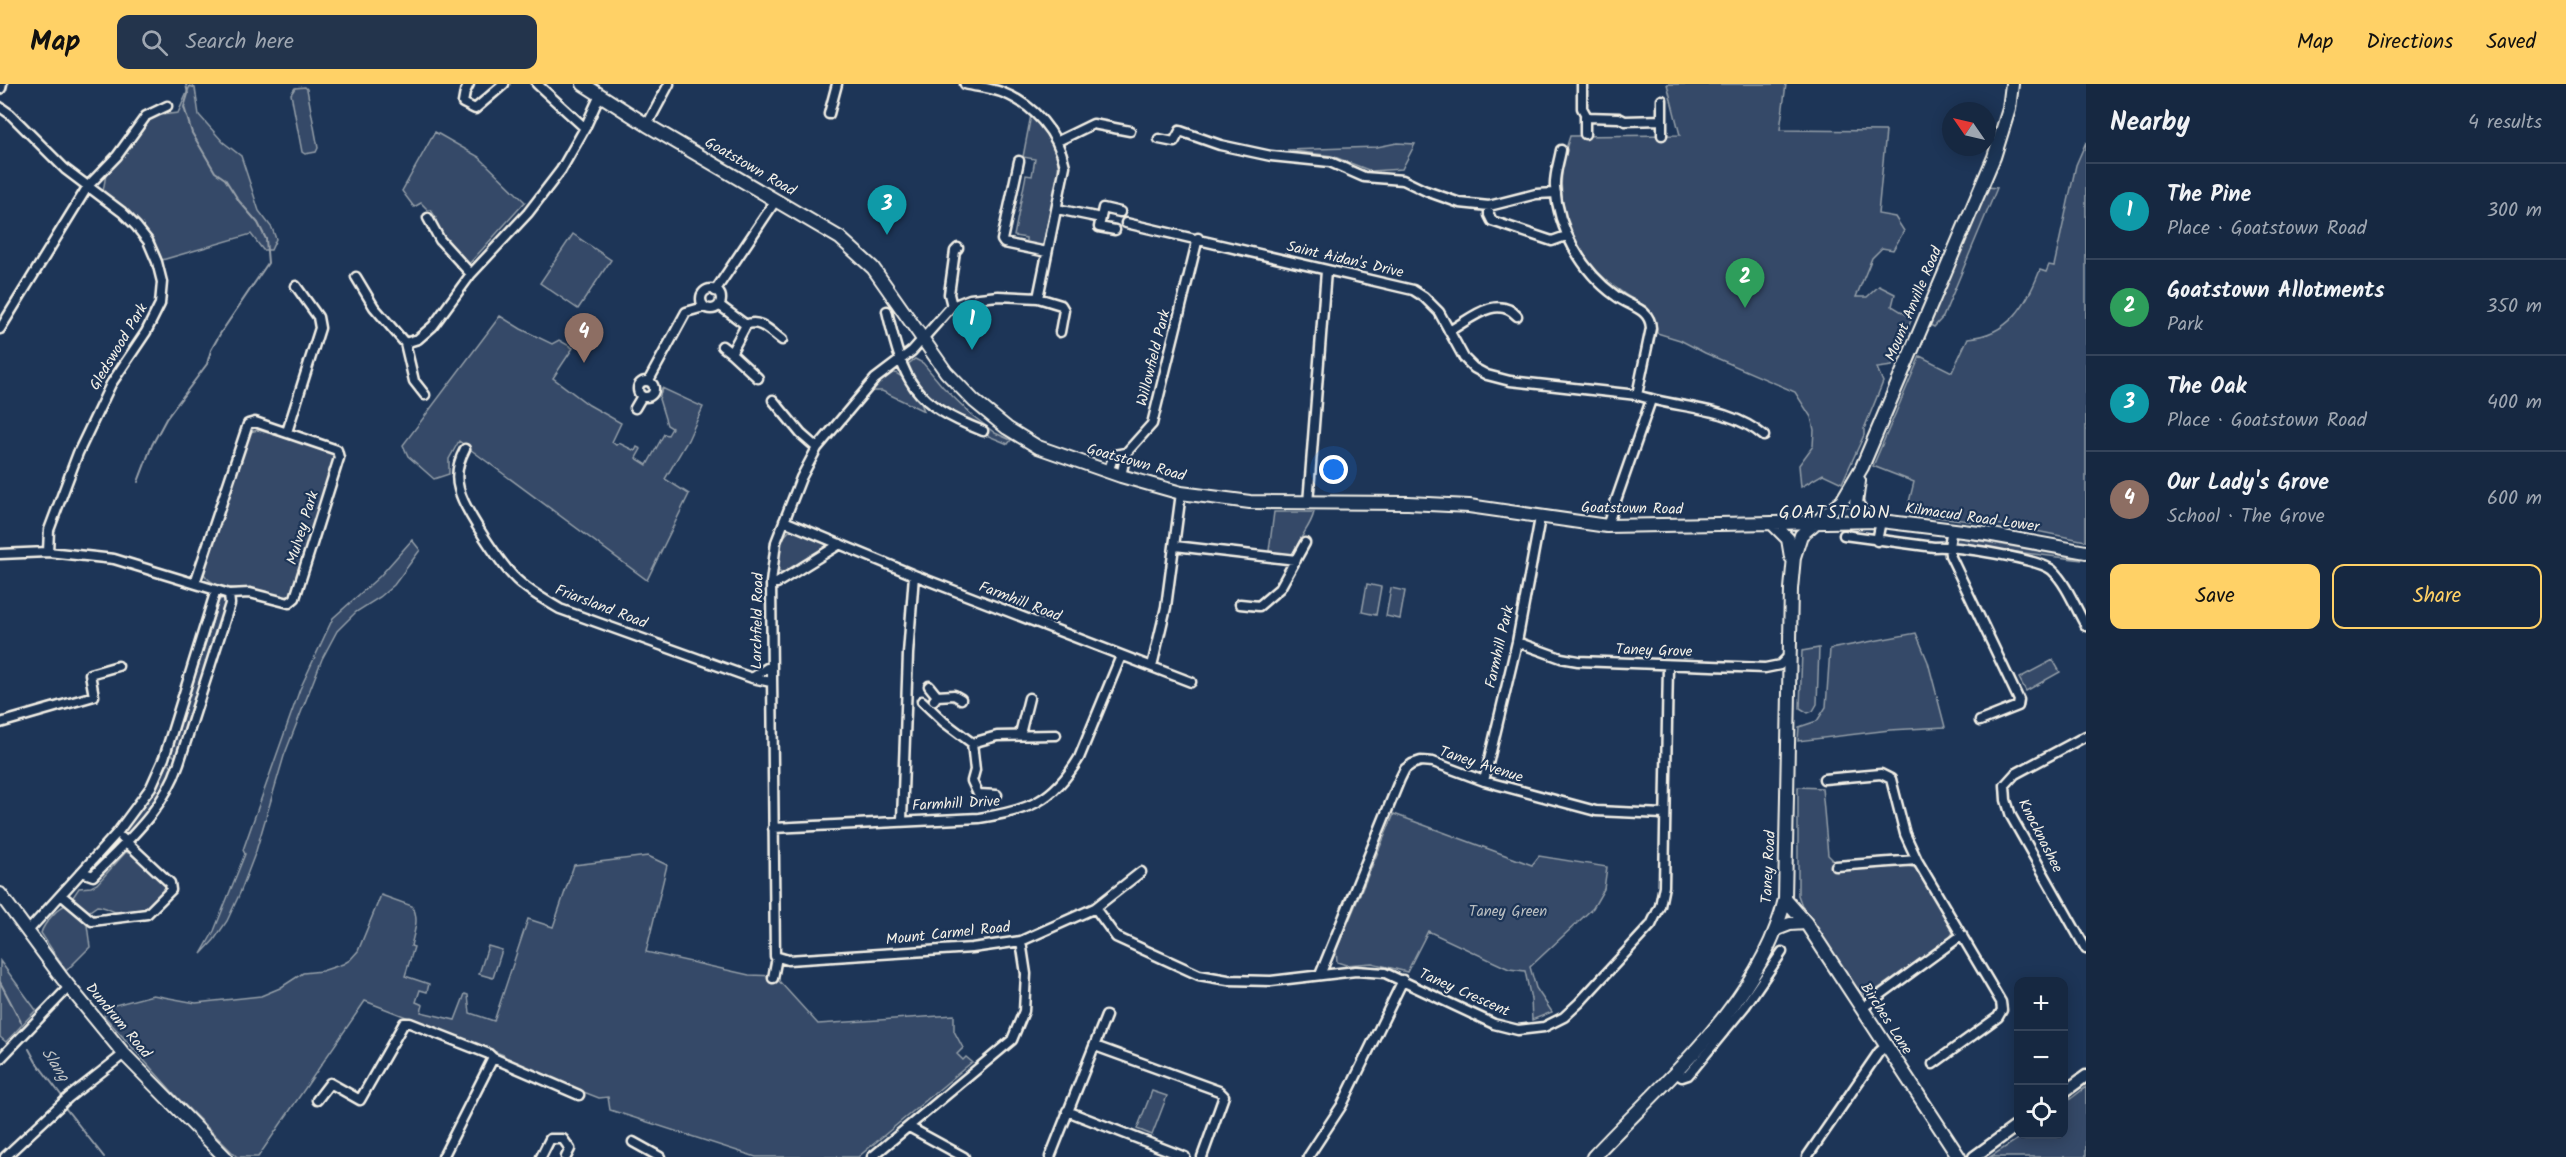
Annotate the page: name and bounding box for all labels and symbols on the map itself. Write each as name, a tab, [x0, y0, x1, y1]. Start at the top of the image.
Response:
north arrow	[1942, 102, 1996, 156]
street label: Goatstown Road	[700, 131, 801, 203]
pin: 3	[868, 186, 906, 235]
street label: Saint Aidan's Drive	[1284, 235, 1406, 285]
street label: Mount Anville Road	[1879, 242, 1949, 365]
pin: 2	[1726, 258, 1764, 308]
street label: Gledswood Park	[84, 298, 155, 395]
pin: 1	[952, 300, 992, 350]
street label: Willowfield Park	[1130, 306, 1178, 409]
pin: 4	[564, 314, 604, 363]
street label: Goatstown Road	[1084, 437, 1189, 489]
your location	[1319, 455, 1348, 484]
street label: Mulvey Park	[280, 487, 326, 568]
street label: Goatstown Road	[1581, 496, 1684, 522]
street label: Kilmacud Road Lower	[1903, 497, 2042, 539]
district label: GOATSTOWN	[1779, 499, 1891, 528]
street label: Larchfield Road	[745, 572, 771, 670]
street label: Farmhill Road	[975, 575, 1065, 629]
street label: Friarsland Road	[551, 578, 651, 636]
street label: Farmhill Park	[1479, 602, 1521, 691]
street label: Taney Grove	[1615, 638, 1693, 664]
street label: Taney Avenue	[1436, 740, 1526, 790]
street label: Farmhill Drive	[911, 790, 1001, 818]
street label: Knocknashee	[2011, 795, 2069, 877]
street label: Taney Road	[1755, 829, 1783, 904]
park label: Taney Green	[1469, 900, 1547, 924]
street label: Mount Carmel Road	[885, 915, 1012, 952]
street label: Taney Crescent	[1415, 962, 1513, 1024]
street label: Dundrum Road	[79, 978, 157, 1065]
street label: Birches Lane	[1854, 978, 1919, 1060]
water label: Slang	[35, 1043, 76, 1088]

